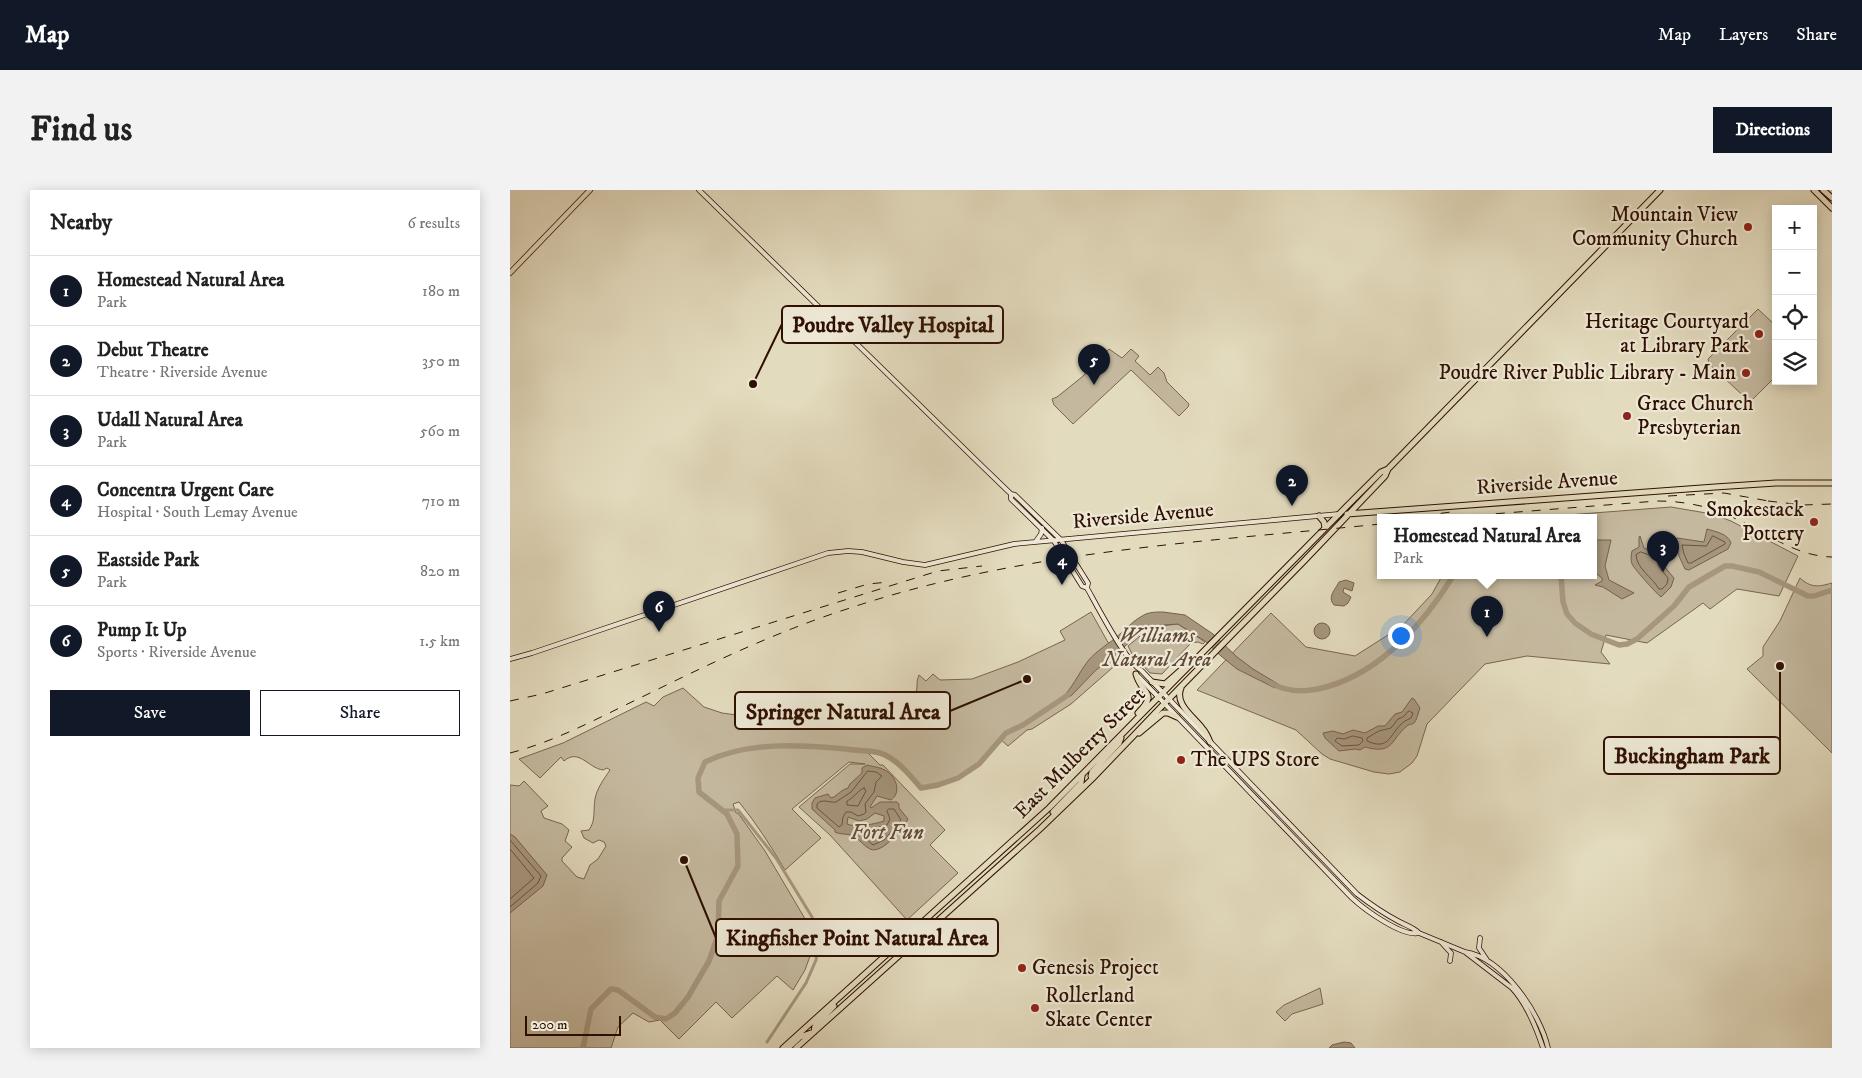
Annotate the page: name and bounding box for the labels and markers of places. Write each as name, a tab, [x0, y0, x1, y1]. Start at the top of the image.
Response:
place label: Mountain View Community Church	[1572, 202, 1739, 252]
marker: Mountain View Community Church	[1742, 221, 1754, 233]
callout: Poudre Valley Hospital	[782, 306, 1003, 343]
place label: Heritage Courtyard at Library Park	[1585, 309, 1750, 359]
marker: Heritage Courtyard at Library Park	[1753, 328, 1765, 340]
pin: 5	[1078, 344, 1110, 385]
place label: Poudre River Public Library - Main	[1439, 360, 1736, 386]
marker: Poudre River Public Library - Main	[1740, 367, 1752, 379]
place label: Grace Church Presbyterian	[1637, 391, 1753, 441]
marker: Grace Church Presbyterian	[1621, 410, 1633, 422]
pin: 2	[1276, 465, 1308, 506]
place label: Smokestack Pottery	[1706, 497, 1805, 547]
marker: Smokestack Pottery	[1808, 516, 1820, 528]
pin: 3	[1647, 531, 1679, 572]
pin: 4	[1046, 544, 1078, 585]
pin: 6	[643, 591, 675, 632]
pin: 1	[1471, 596, 1503, 637]
callout: Springer Natural Area	[735, 692, 950, 729]
callout: Buckingham Park	[1604, 737, 1780, 774]
place label: The UPS Store	[1191, 747, 1320, 773]
marker: The UPS Store	[1175, 754, 1187, 766]
callout: Kingfisher Point Natural Area	[716, 919, 998, 956]
place label: Genesis Project	[1032, 955, 1159, 981]
marker: Genesis Project	[1016, 962, 1028, 974]
place label: Rollerland Skate Center	[1045, 983, 1152, 1033]
marker: Rollerland Skate Center	[1029, 1002, 1041, 1014]

